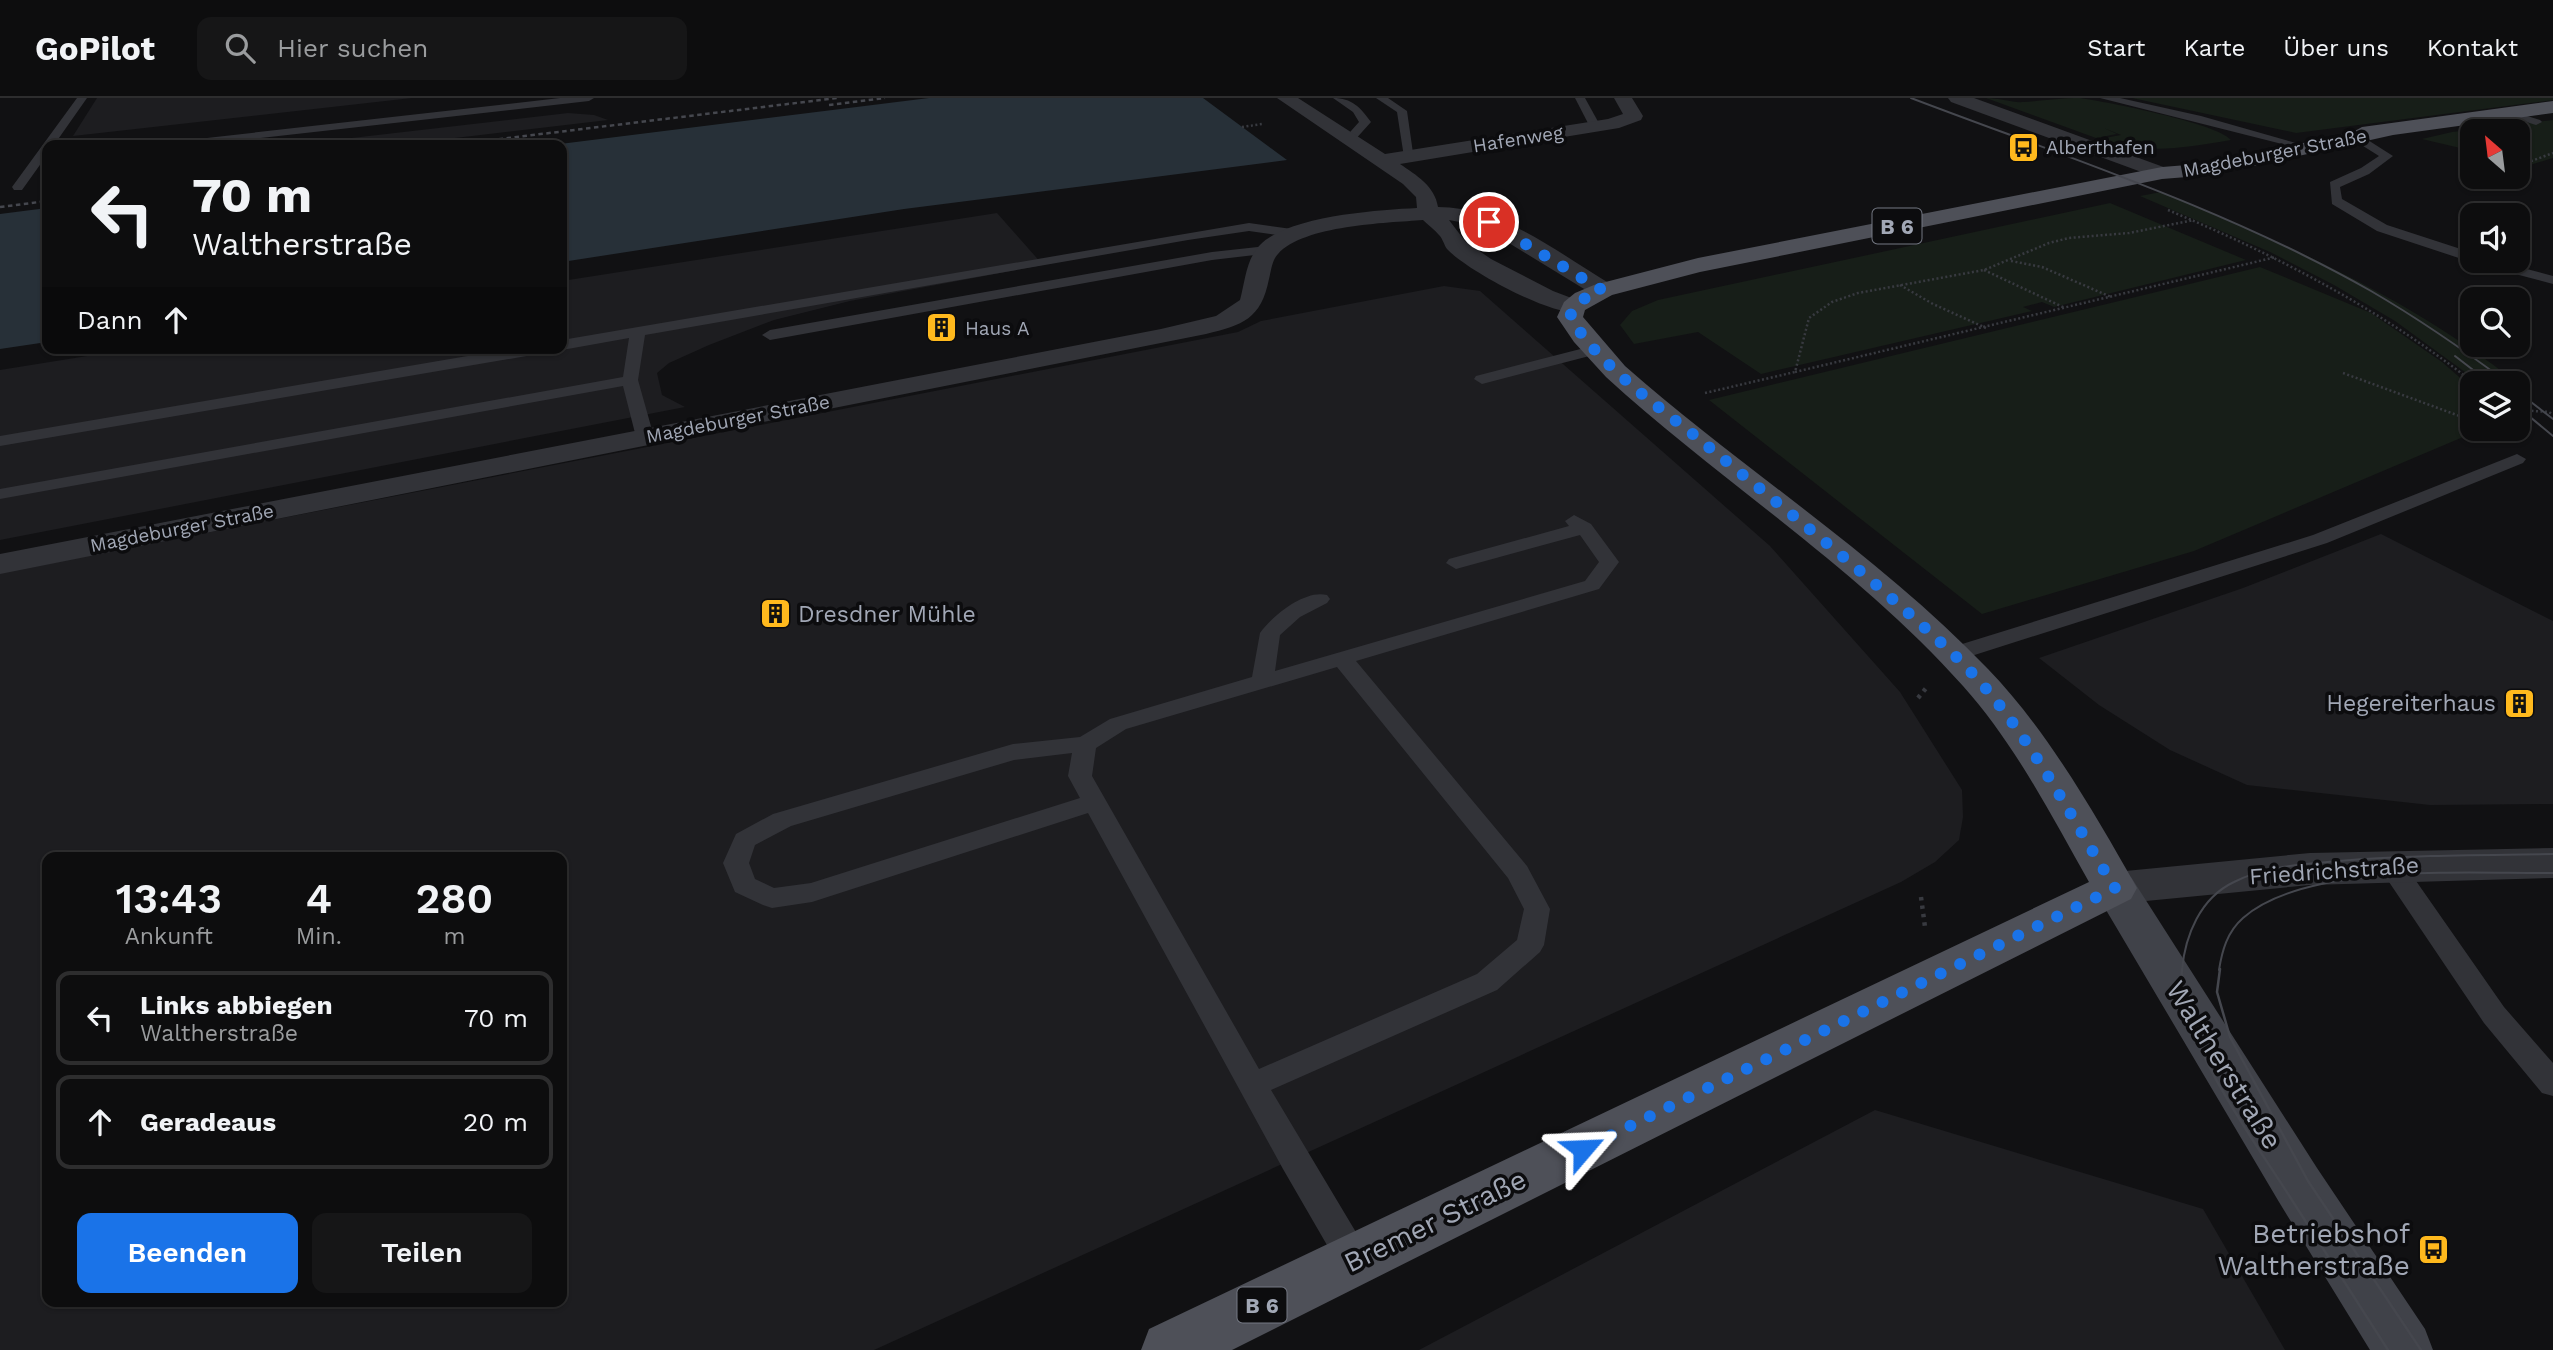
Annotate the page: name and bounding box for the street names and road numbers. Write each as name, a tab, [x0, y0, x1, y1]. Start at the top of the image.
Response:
street label: Hafenweg	[1471, 120, 1566, 157]
street label: Magdeburger Straße	[2181, 124, 2369, 182]
road number: B 6	[1872, 208, 1922, 244]
street label: Magdeburger Straße	[644, 390, 832, 448]
street label: Magdeburger Straße	[88, 499, 276, 557]
street label: Friedrichstraße	[2248, 852, 2420, 890]
street label: Waltherstraße	[2159, 975, 2289, 1155]
street label: Bremer Straße	[1339, 1163, 1531, 1279]
road number: B 6	[1238, 1288, 1286, 1322]

